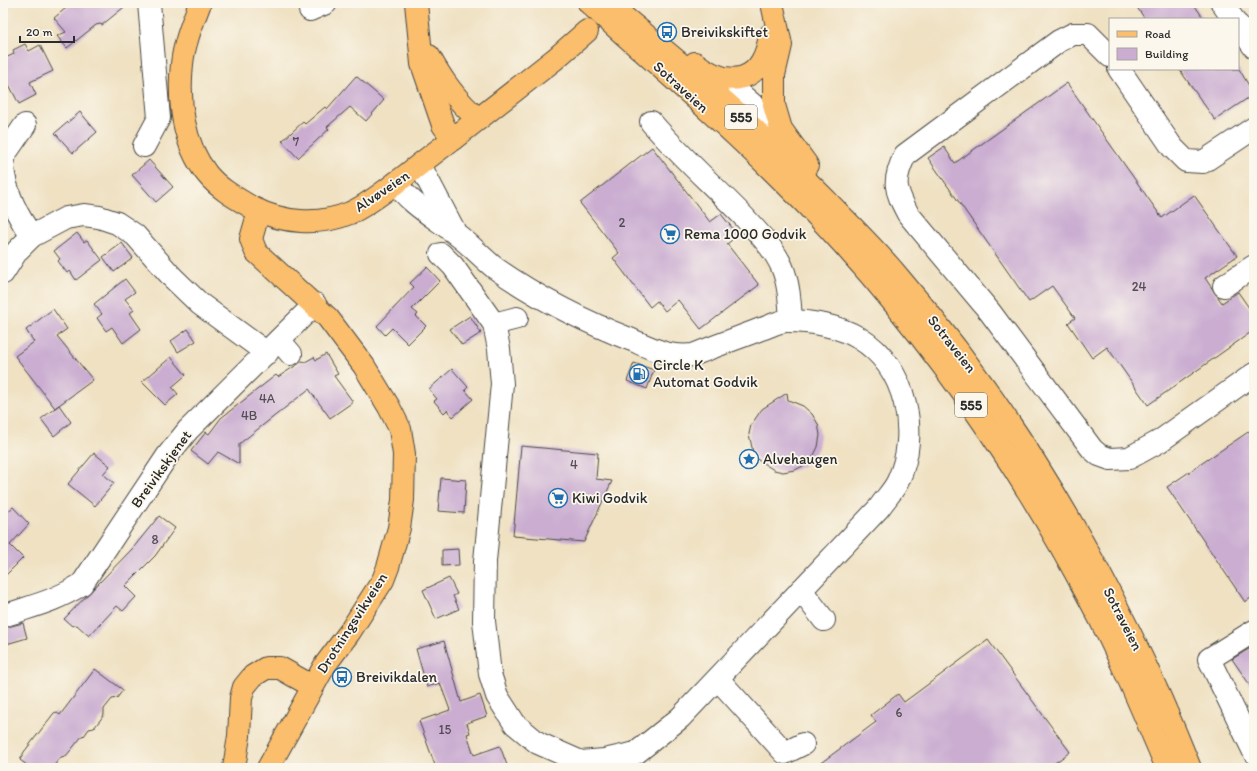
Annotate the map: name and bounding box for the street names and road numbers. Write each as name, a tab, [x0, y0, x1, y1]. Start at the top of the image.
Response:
street label: Sotraveien	[650, 57, 713, 117]
road number: 555	[725, 105, 757, 129]
street label: Alvøveien	[351, 166, 413, 216]
street label: Sotraveien	[924, 312, 980, 377]
road number: 555	[955, 393, 987, 417]
street label: Breivikskjenet	[127, 426, 195, 511]
street label: Drotningsvikveien	[313, 569, 392, 677]
street label: Sotraveien	[1099, 584, 1147, 654]

